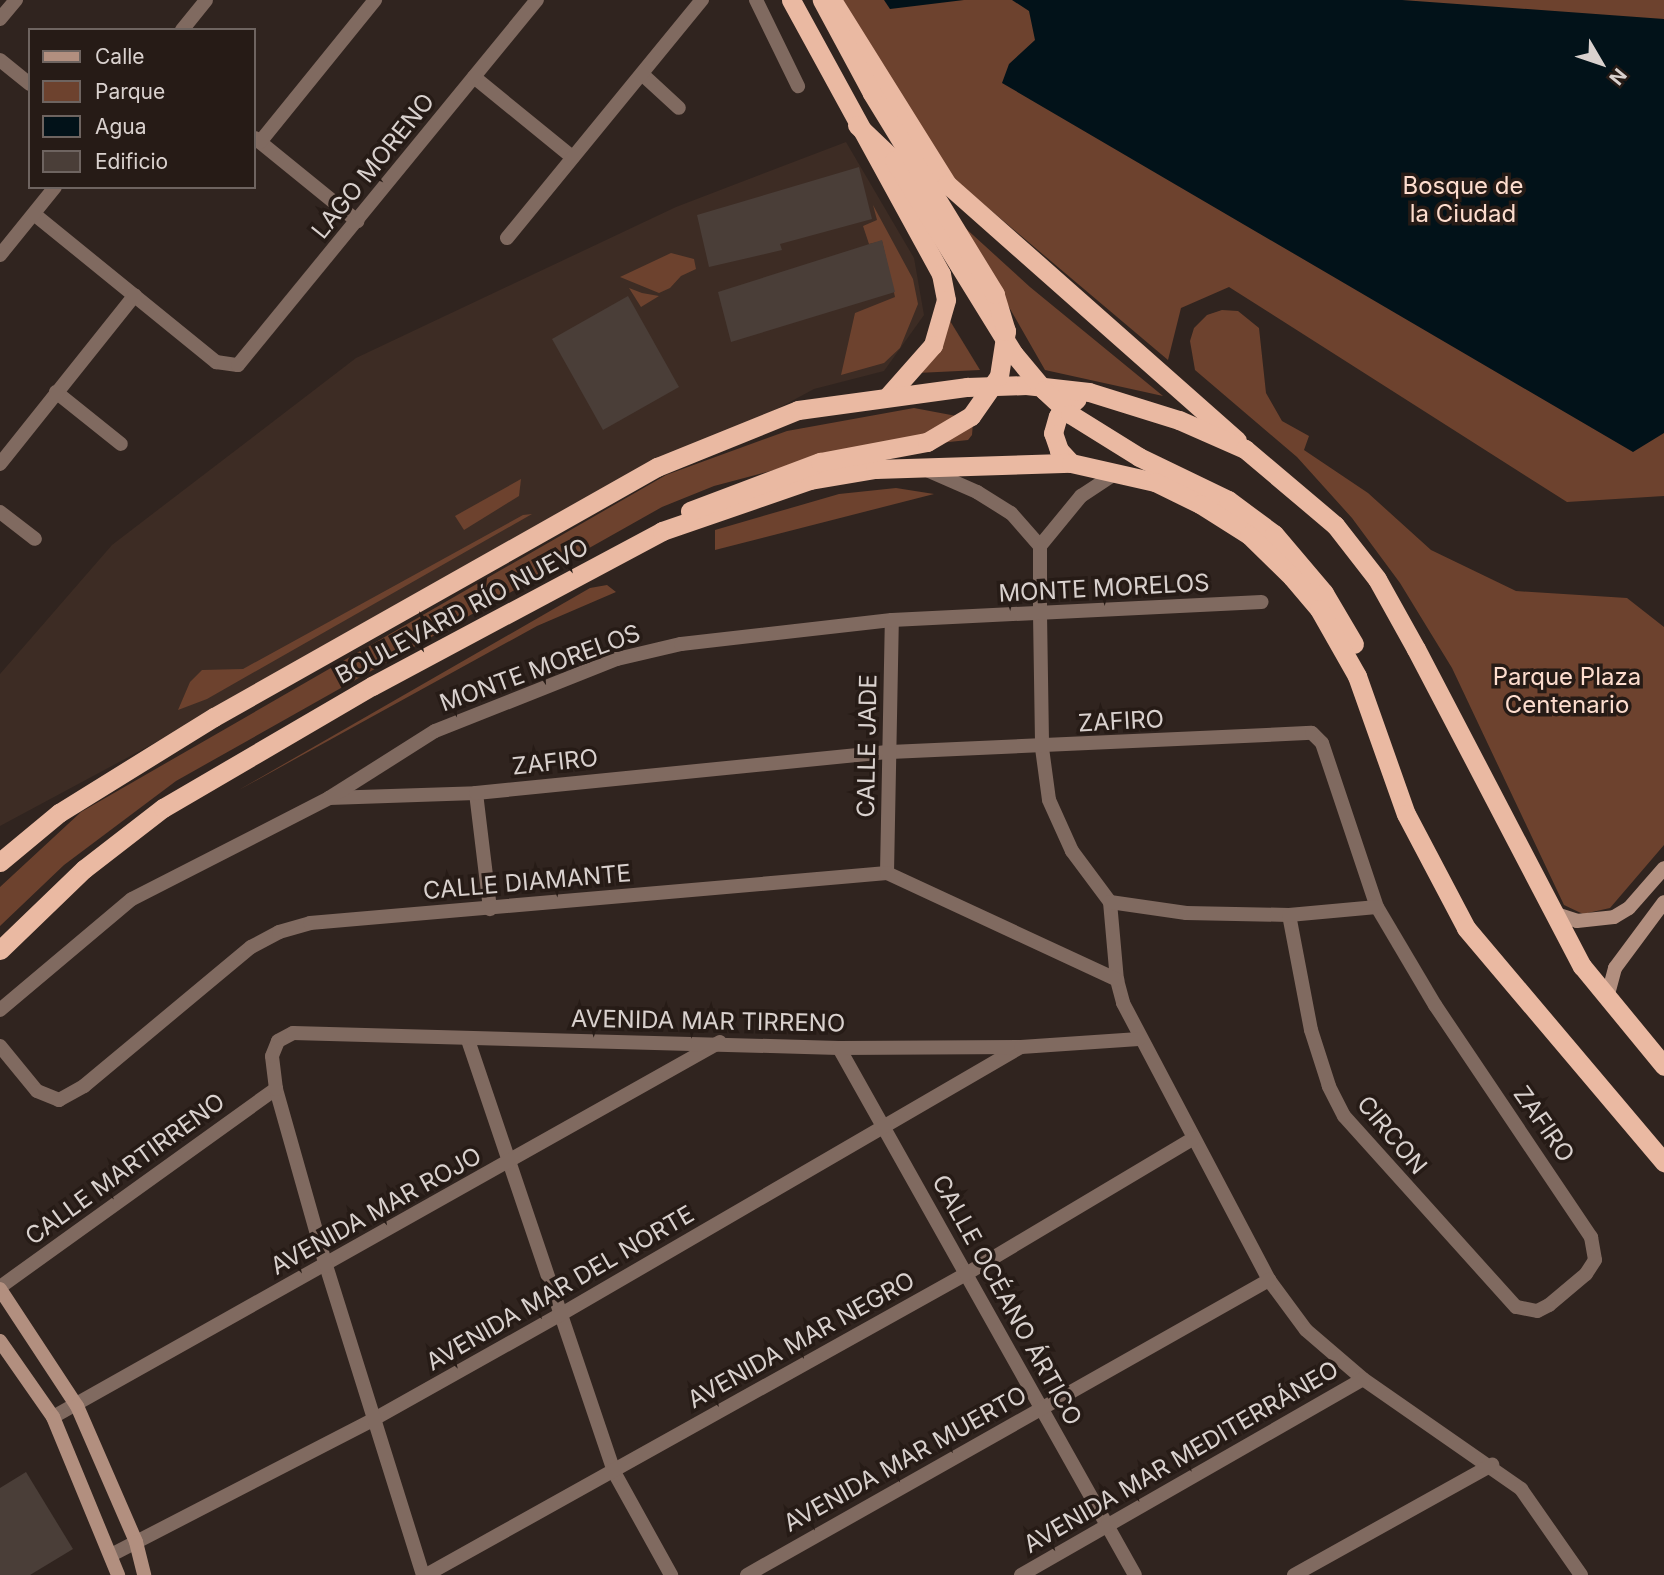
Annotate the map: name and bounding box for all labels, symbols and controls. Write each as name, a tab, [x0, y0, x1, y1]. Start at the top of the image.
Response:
legend	[28, 28, 256, 189]
north arrow	[1566, 28, 1636, 98]
text: Calle	[95, 44, 145, 69]
text: N	[1604, 64, 1631, 89]
text: Parque	[95, 79, 165, 104]
street label: LAGO MORENO	[306, 88, 440, 244]
text: Agua	[95, 114, 147, 139]
text: Edificio	[95, 149, 168, 174]
park label: Bosque de la Ciudad	[1402, 172, 1524, 228]
street label: BOULEVARD RÍO NUEVO	[331, 532, 593, 690]
street label: MONTE MORELOS	[998, 568, 1210, 608]
street label: MONTE MORELOS	[436, 618, 644, 718]
park label: Parque Plaza Centenario	[1493, 663, 1641, 719]
street label: CALLE JADE	[851, 674, 883, 818]
street label: ZAFIRO	[1077, 704, 1165, 738]
street label: ZAFIRO	[511, 743, 599, 781]
street label: CALLE DIAMANTE	[422, 859, 632, 905]
street label: AVENIDA MAR TIRRENO	[571, 1004, 845, 1038]
street label: ZAFIRO	[1508, 1080, 1580, 1168]
street label: CALLE MARTIRRENO	[20, 1087, 230, 1251]
street label: CIRCON	[1351, 1090, 1433, 1180]
street label: AVENIDA MAR ROJO	[266, 1141, 486, 1281]
street label: CALLE OCÉANO ÁRTICO	[926, 1170, 1088, 1430]
street label: AVENIDA MAR DEL NORTE	[421, 1199, 699, 1377]
street label: AVENIDA MAR NEGRO	[683, 1266, 919, 1414]
street label: AVENIDA MAR MEDITERRÁNEO	[1018, 1355, 1344, 1559]
street label: AVENIDA MAR MUERTO	[779, 1380, 1031, 1538]

